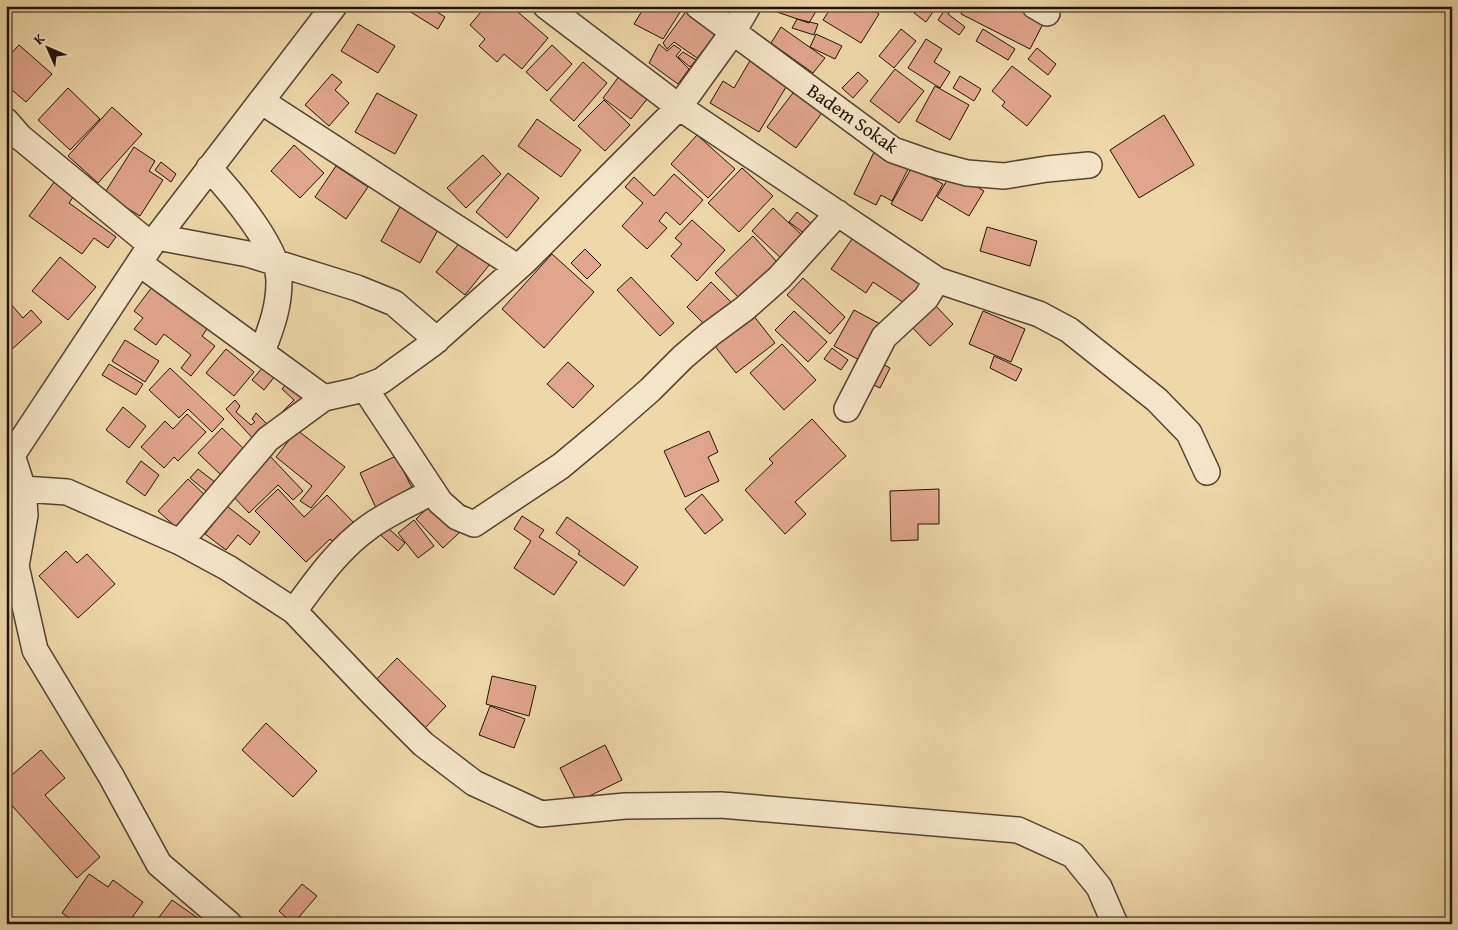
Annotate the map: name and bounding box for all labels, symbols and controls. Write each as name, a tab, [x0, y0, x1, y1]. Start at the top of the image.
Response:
north arrow	[22, 22, 72, 72]
text: K	[29, 29, 49, 49]
street label: Badem Sokak	[802, 76, 905, 160]

